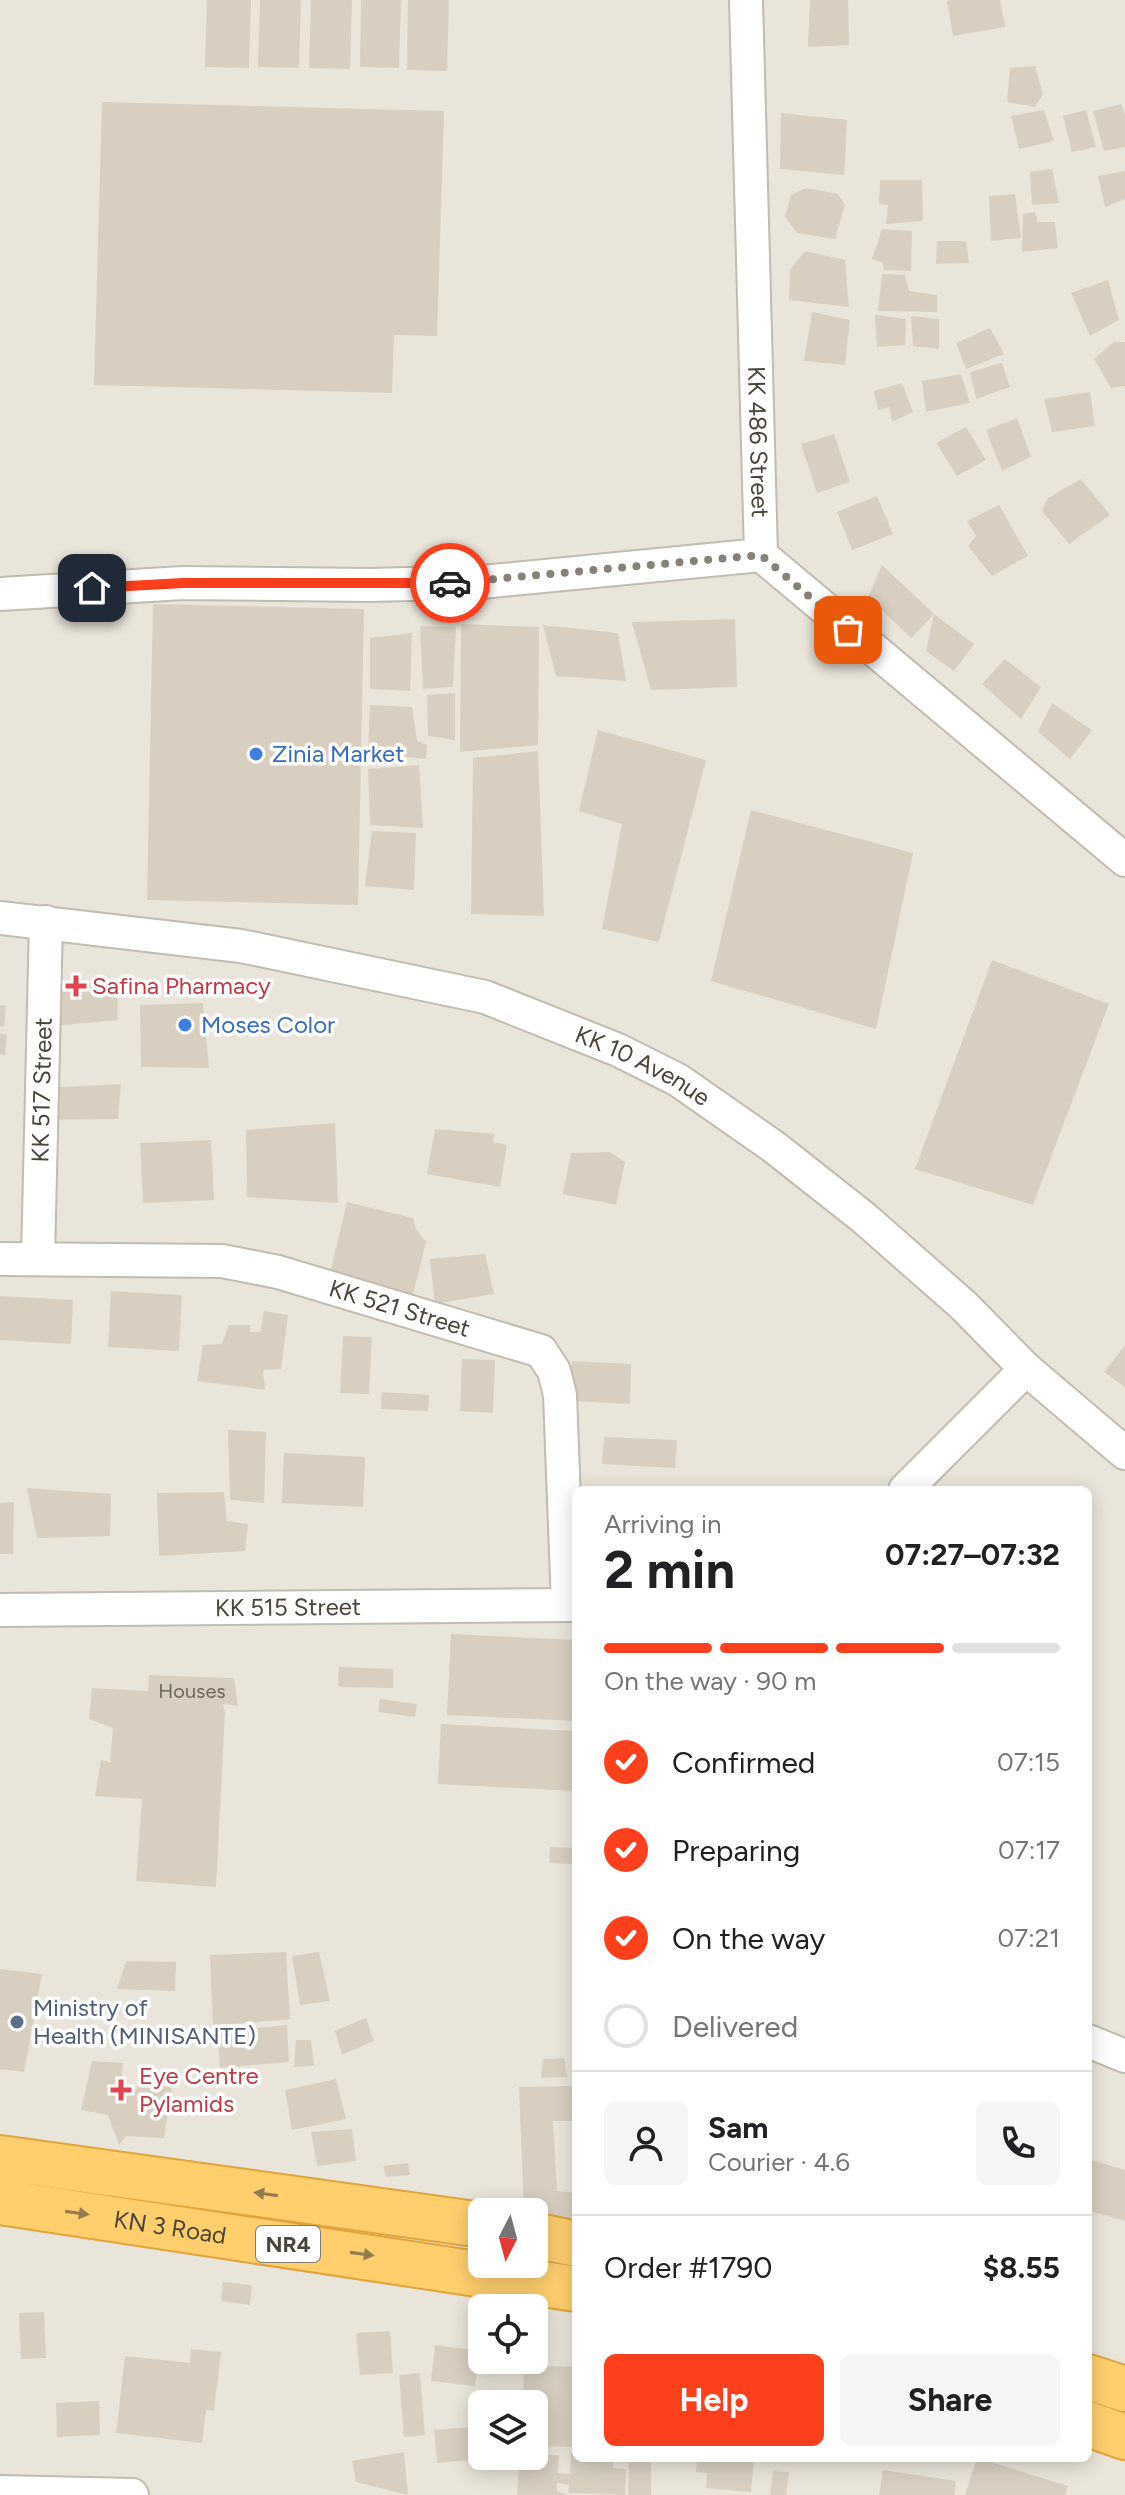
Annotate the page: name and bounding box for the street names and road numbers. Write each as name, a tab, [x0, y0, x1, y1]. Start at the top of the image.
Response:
street label: KK 486 Street	[742, 366, 775, 518]
street label: KK 517 Street	[25, 1017, 58, 1163]
street label: KK 10 Avenue	[571, 1019, 716, 1112]
street label: KK 521 Street	[326, 1273, 474, 1343]
street label: KK 515 Street	[215, 1592, 361, 1622]
street label: KN 3 Road	[112, 2204, 228, 2250]
road number: NR4	[256, 2226, 320, 2262]

